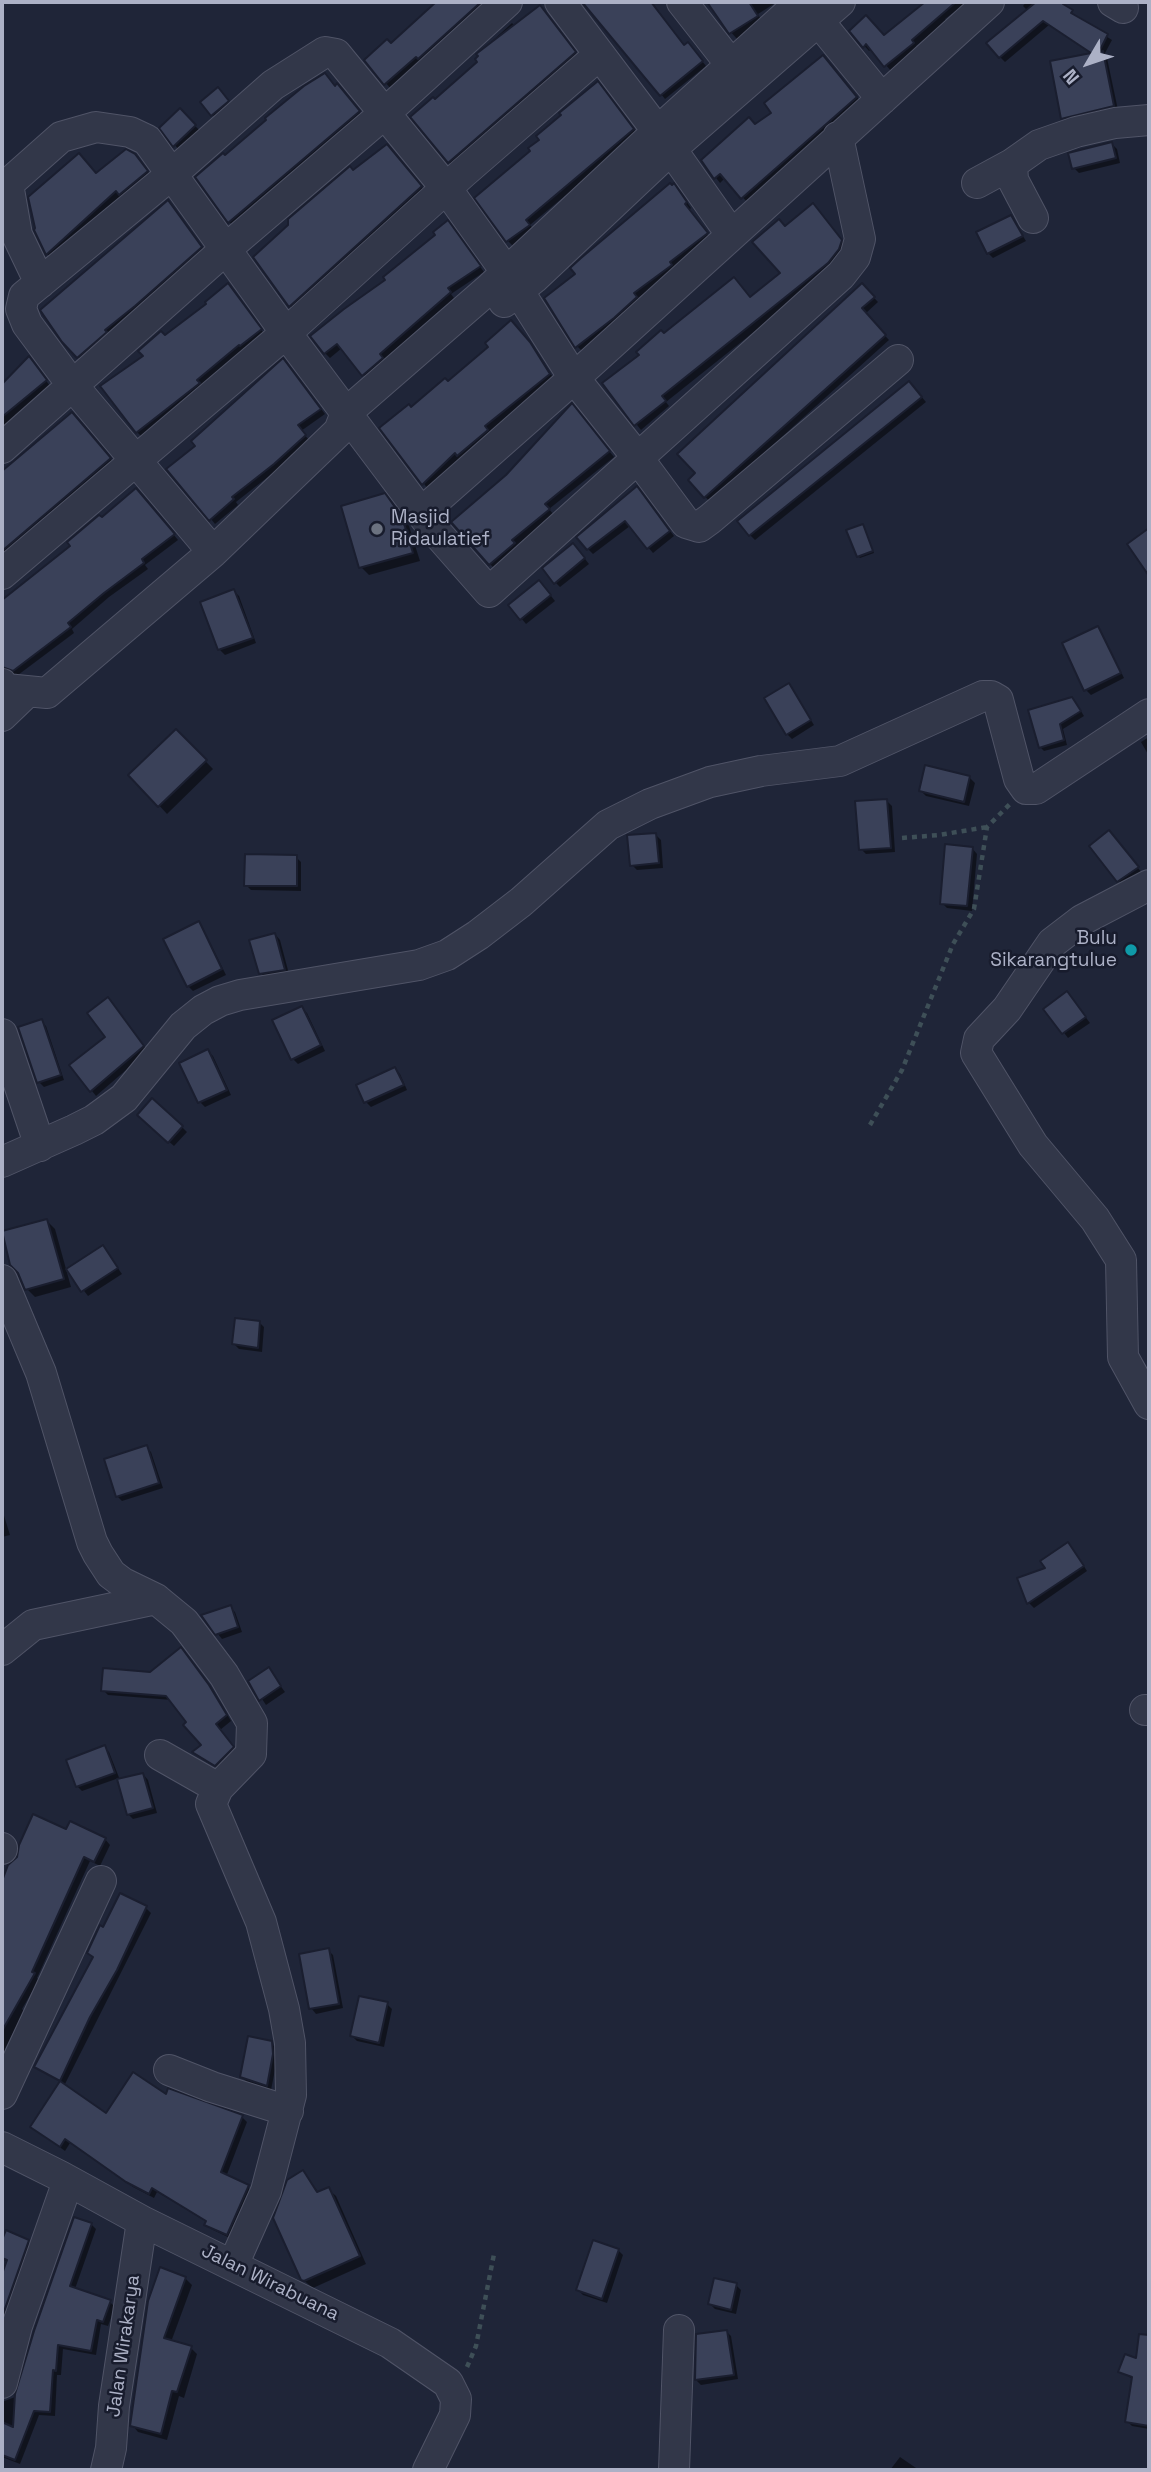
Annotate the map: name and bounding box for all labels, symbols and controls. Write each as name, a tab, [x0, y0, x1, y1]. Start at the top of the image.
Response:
north arrow	[1053, 28, 1123, 98]
text: N	[1058, 64, 1085, 89]
place label: Masjid Ridaulatief	[391, 507, 490, 551]
marker: Masjid Ridaulatief	[369, 521, 385, 537]
place label: Bulu Sikarangtulue	[990, 928, 1117, 972]
marker: Bulu Sikarangtulue	[1123, 942, 1139, 958]
street label: Jalan Wirabuana	[197, 2240, 343, 2326]
street label: Jalan Wirakarya	[103, 2273, 145, 2419]

